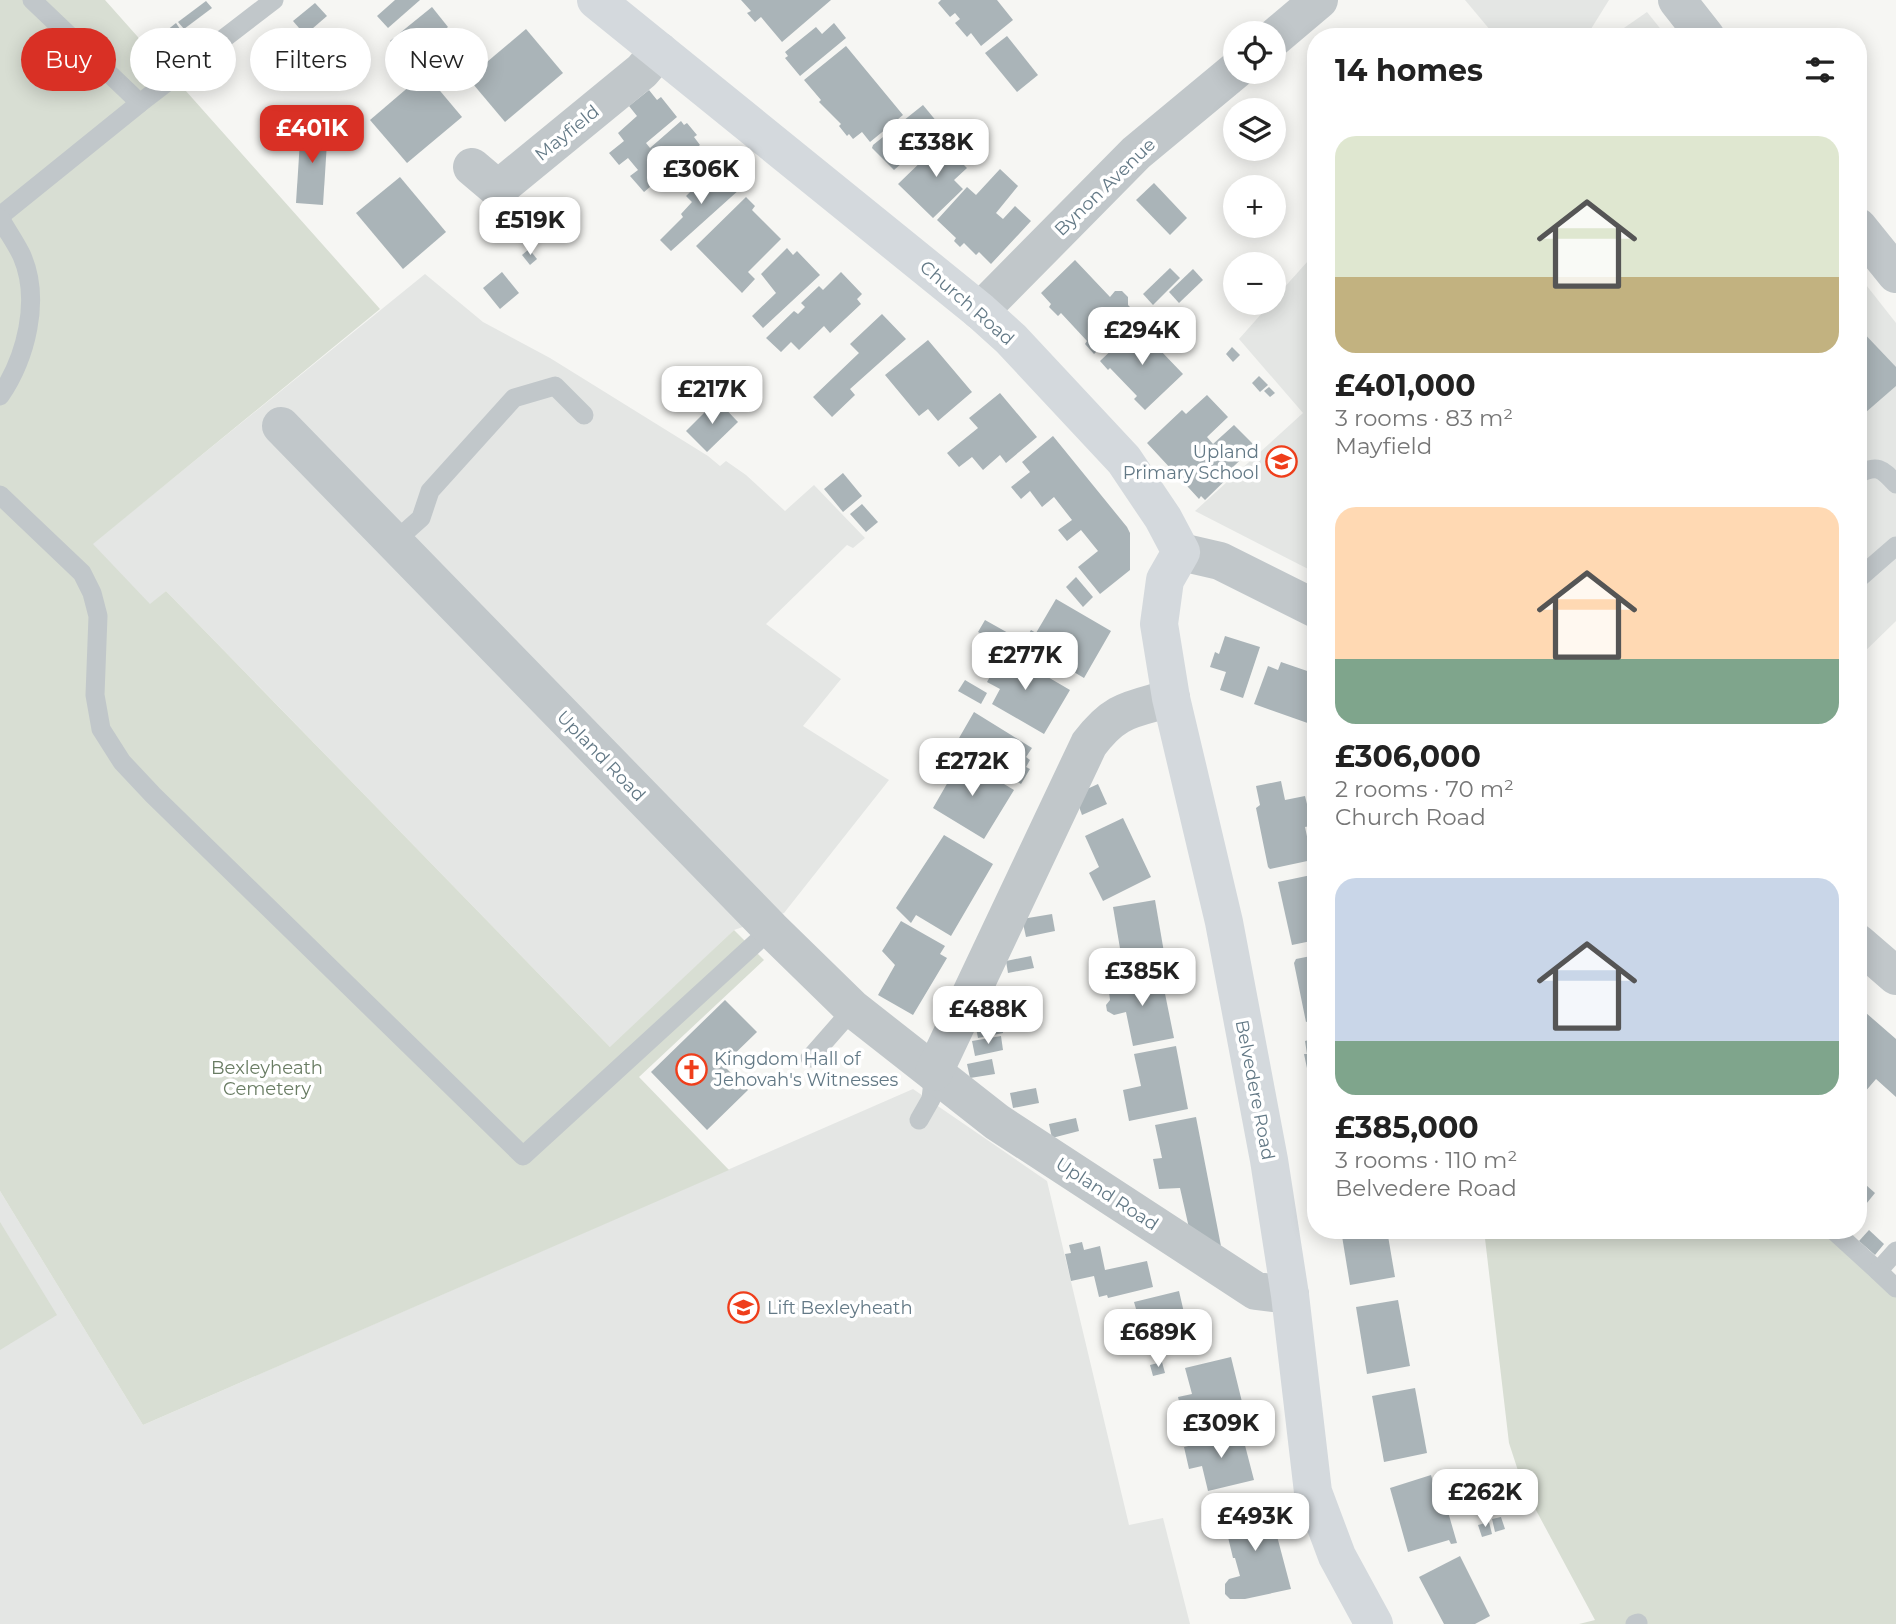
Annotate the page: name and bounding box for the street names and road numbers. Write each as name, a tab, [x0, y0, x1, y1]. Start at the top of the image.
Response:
street label: Mayfield	[530, 100, 604, 166]
street label: Bynon Avenue	[1050, 133, 1160, 241]
street label: Church Road	[915, 256, 1019, 350]
street label: Upland Road	[552, 706, 650, 806]
street label: Belvedere Road	[1231, 1018, 1279, 1162]
street label: Upland Road	[1051, 1153, 1163, 1235]

